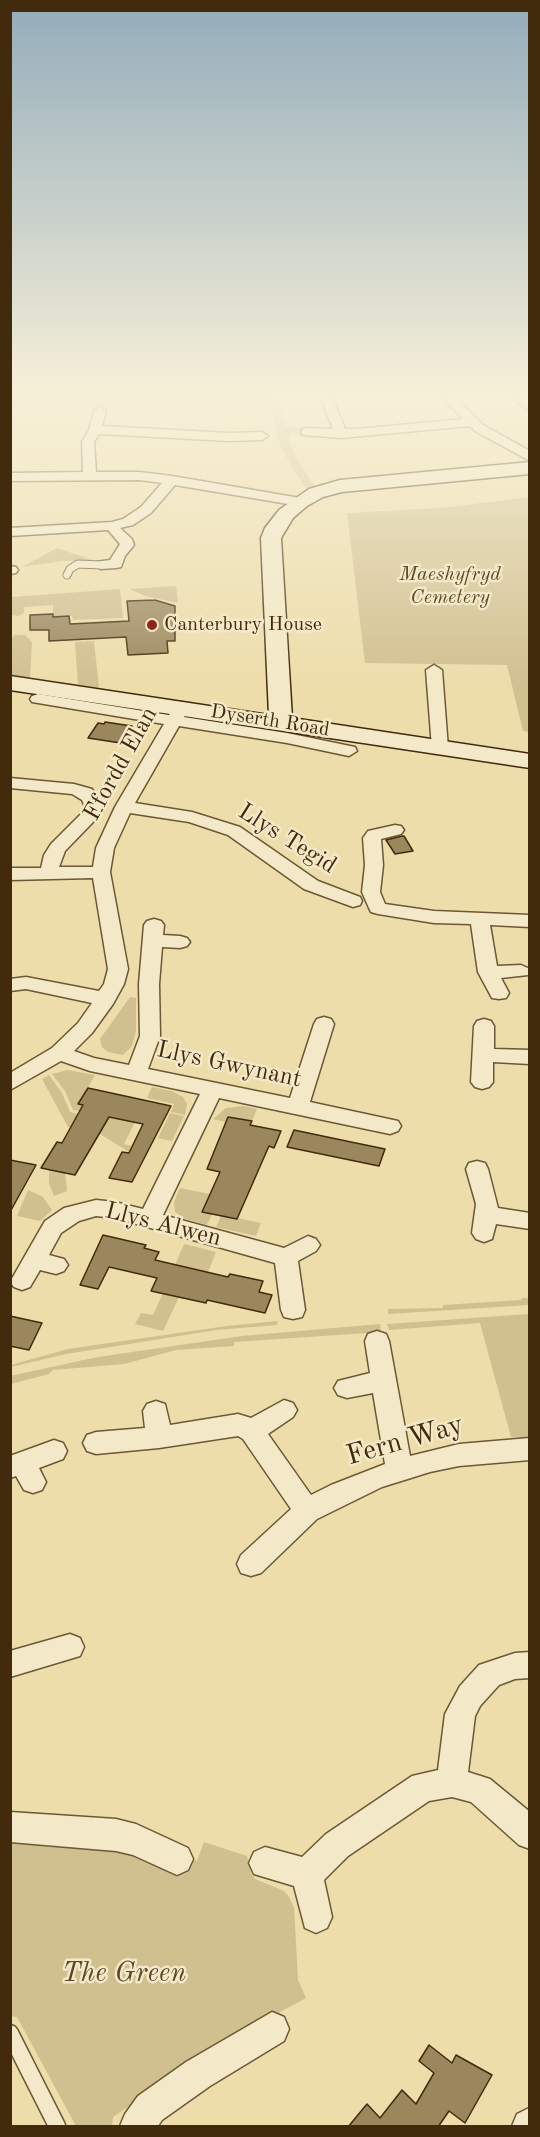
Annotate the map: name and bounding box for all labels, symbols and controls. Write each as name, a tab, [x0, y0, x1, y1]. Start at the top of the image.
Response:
park label: Maeshyfryd Cemetery	[399, 563, 501, 610]
place label: Canterbury House	[164, 613, 322, 637]
marker: Canterbury House	[145, 618, 159, 632]
street label: Dyserth Road	[209, 700, 331, 742]
street label: Ffordd Elan	[78, 702, 164, 826]
street label: Llys Tegid	[232, 797, 342, 881]
street label: Llys Gwynant	[154, 1036, 304, 1094]
street label: Llys Alwen	[102, 1197, 224, 1253]
street label: Fern Way	[343, 1408, 467, 1474]
park label: The Green	[62, 1957, 186, 1991]

